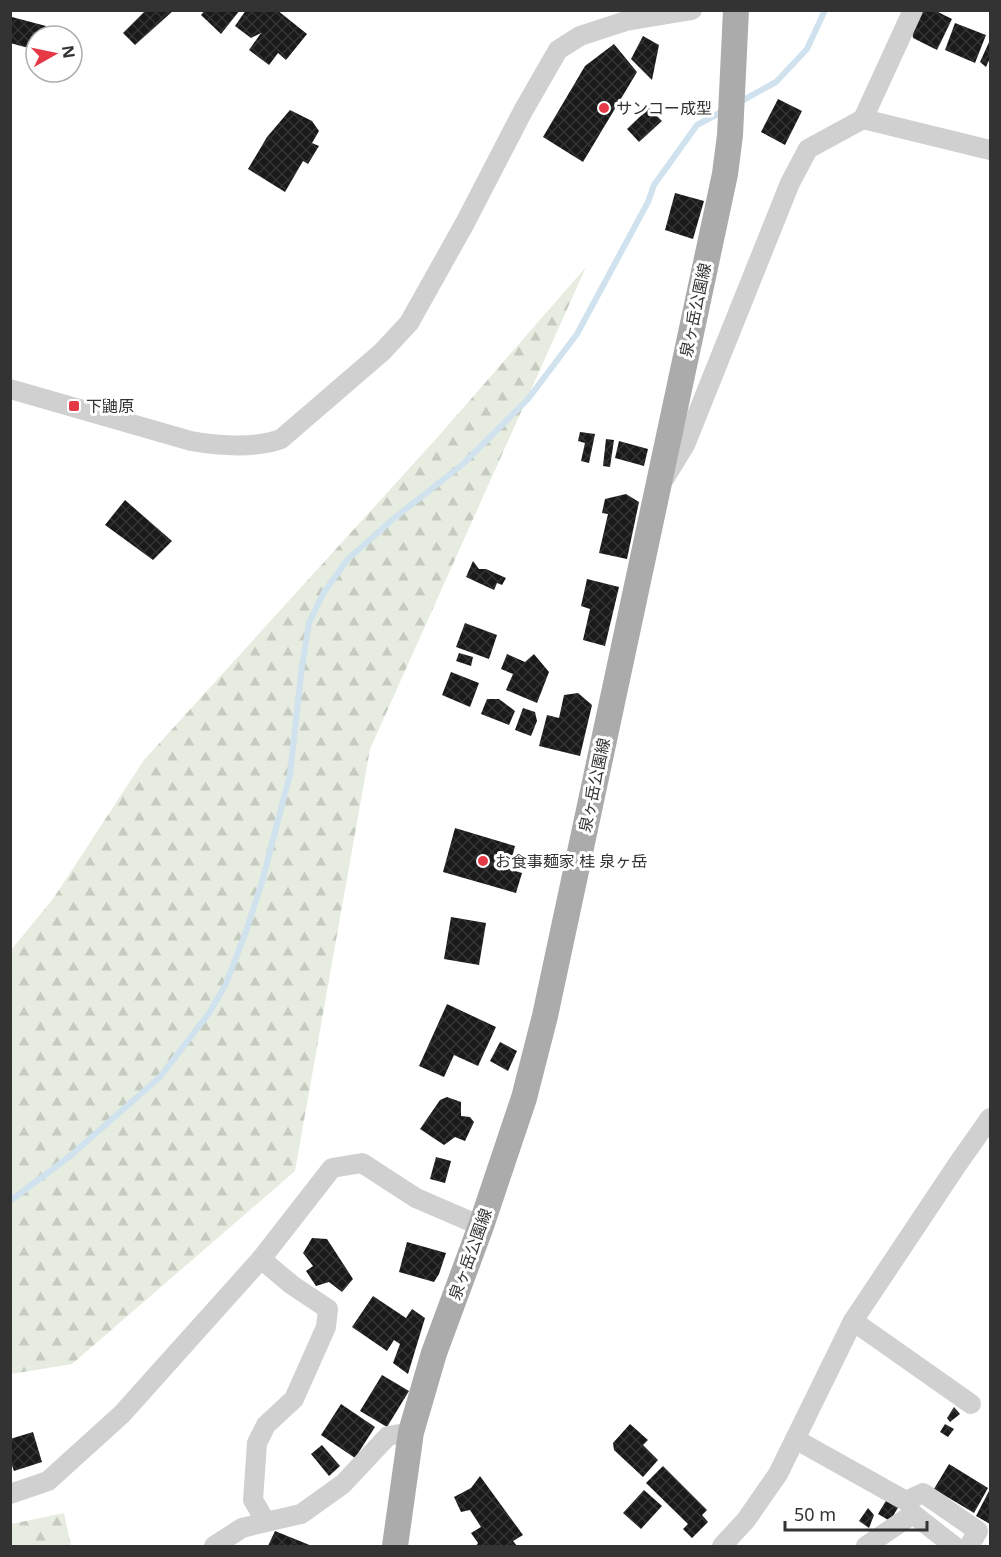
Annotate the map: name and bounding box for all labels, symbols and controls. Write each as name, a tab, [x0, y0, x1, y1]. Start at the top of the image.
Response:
north arrow	[24, 24, 84, 84]
text: N	[57, 44, 81, 60]
place label: サンコー成型	[616, 97, 712, 119]
marker: サンコー成型	[597, 101, 611, 115]
street label: 泉ヶ岳公園線	[674, 261, 716, 359]
place label: 下鼬原	[86, 395, 134, 417]
marker: 下鼬原	[67, 399, 81, 413]
street label: 泉ヶ岳公園線	[573, 736, 615, 834]
place label: お食事麺家 桂 泉ヶ岳	[495, 850, 647, 872]
marker: お食事麺家 桂 泉ヶ岳	[476, 854, 490, 868]
street label: 泉ヶ岳公園線	[443, 1205, 497, 1303]
scale bar	[785, 1494, 928, 1532]
text: 50 m	[794, 1502, 836, 1526]

